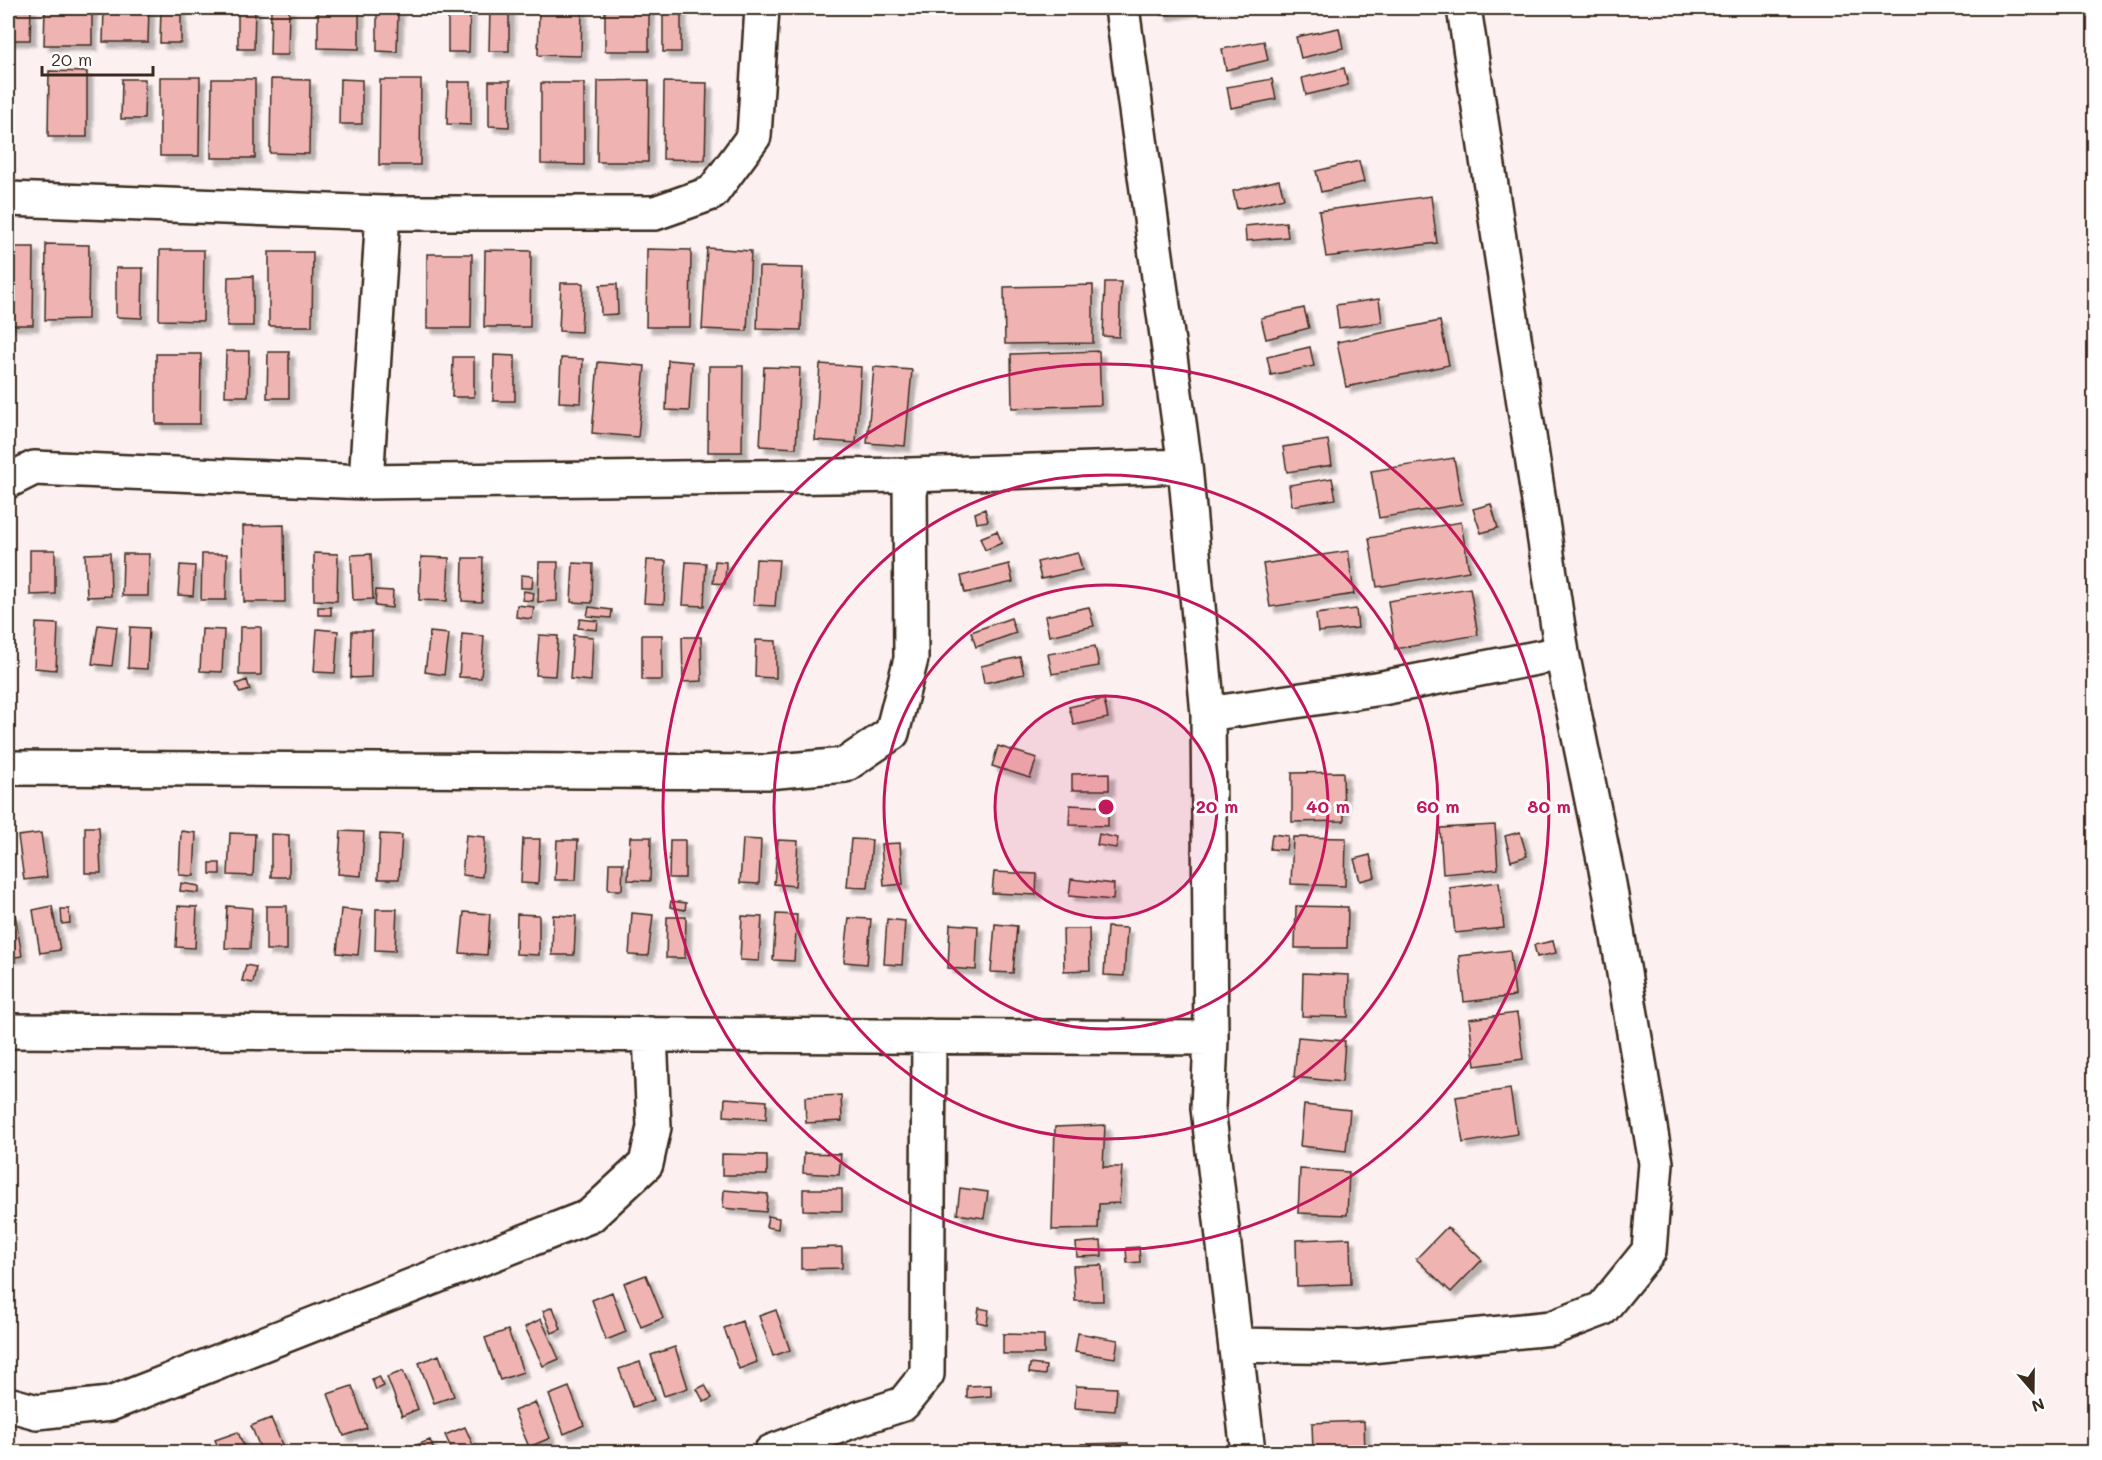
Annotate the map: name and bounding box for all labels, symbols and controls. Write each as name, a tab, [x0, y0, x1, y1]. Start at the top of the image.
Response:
scale bar	[42, 39, 153, 77]
text: 20 m	[51, 47, 92, 71]
text: 20 m	[1196, 794, 1238, 818]
text: 40 m	[1306, 794, 1350, 818]
text: 60 m	[1416, 794, 1460, 818]
text: 80 m	[1527, 794, 1571, 818]
centre of rings	[1096, 797, 1116, 817]
north arrow	[2003, 1361, 2063, 1421]
text: N	[2029, 1394, 2048, 1418]

